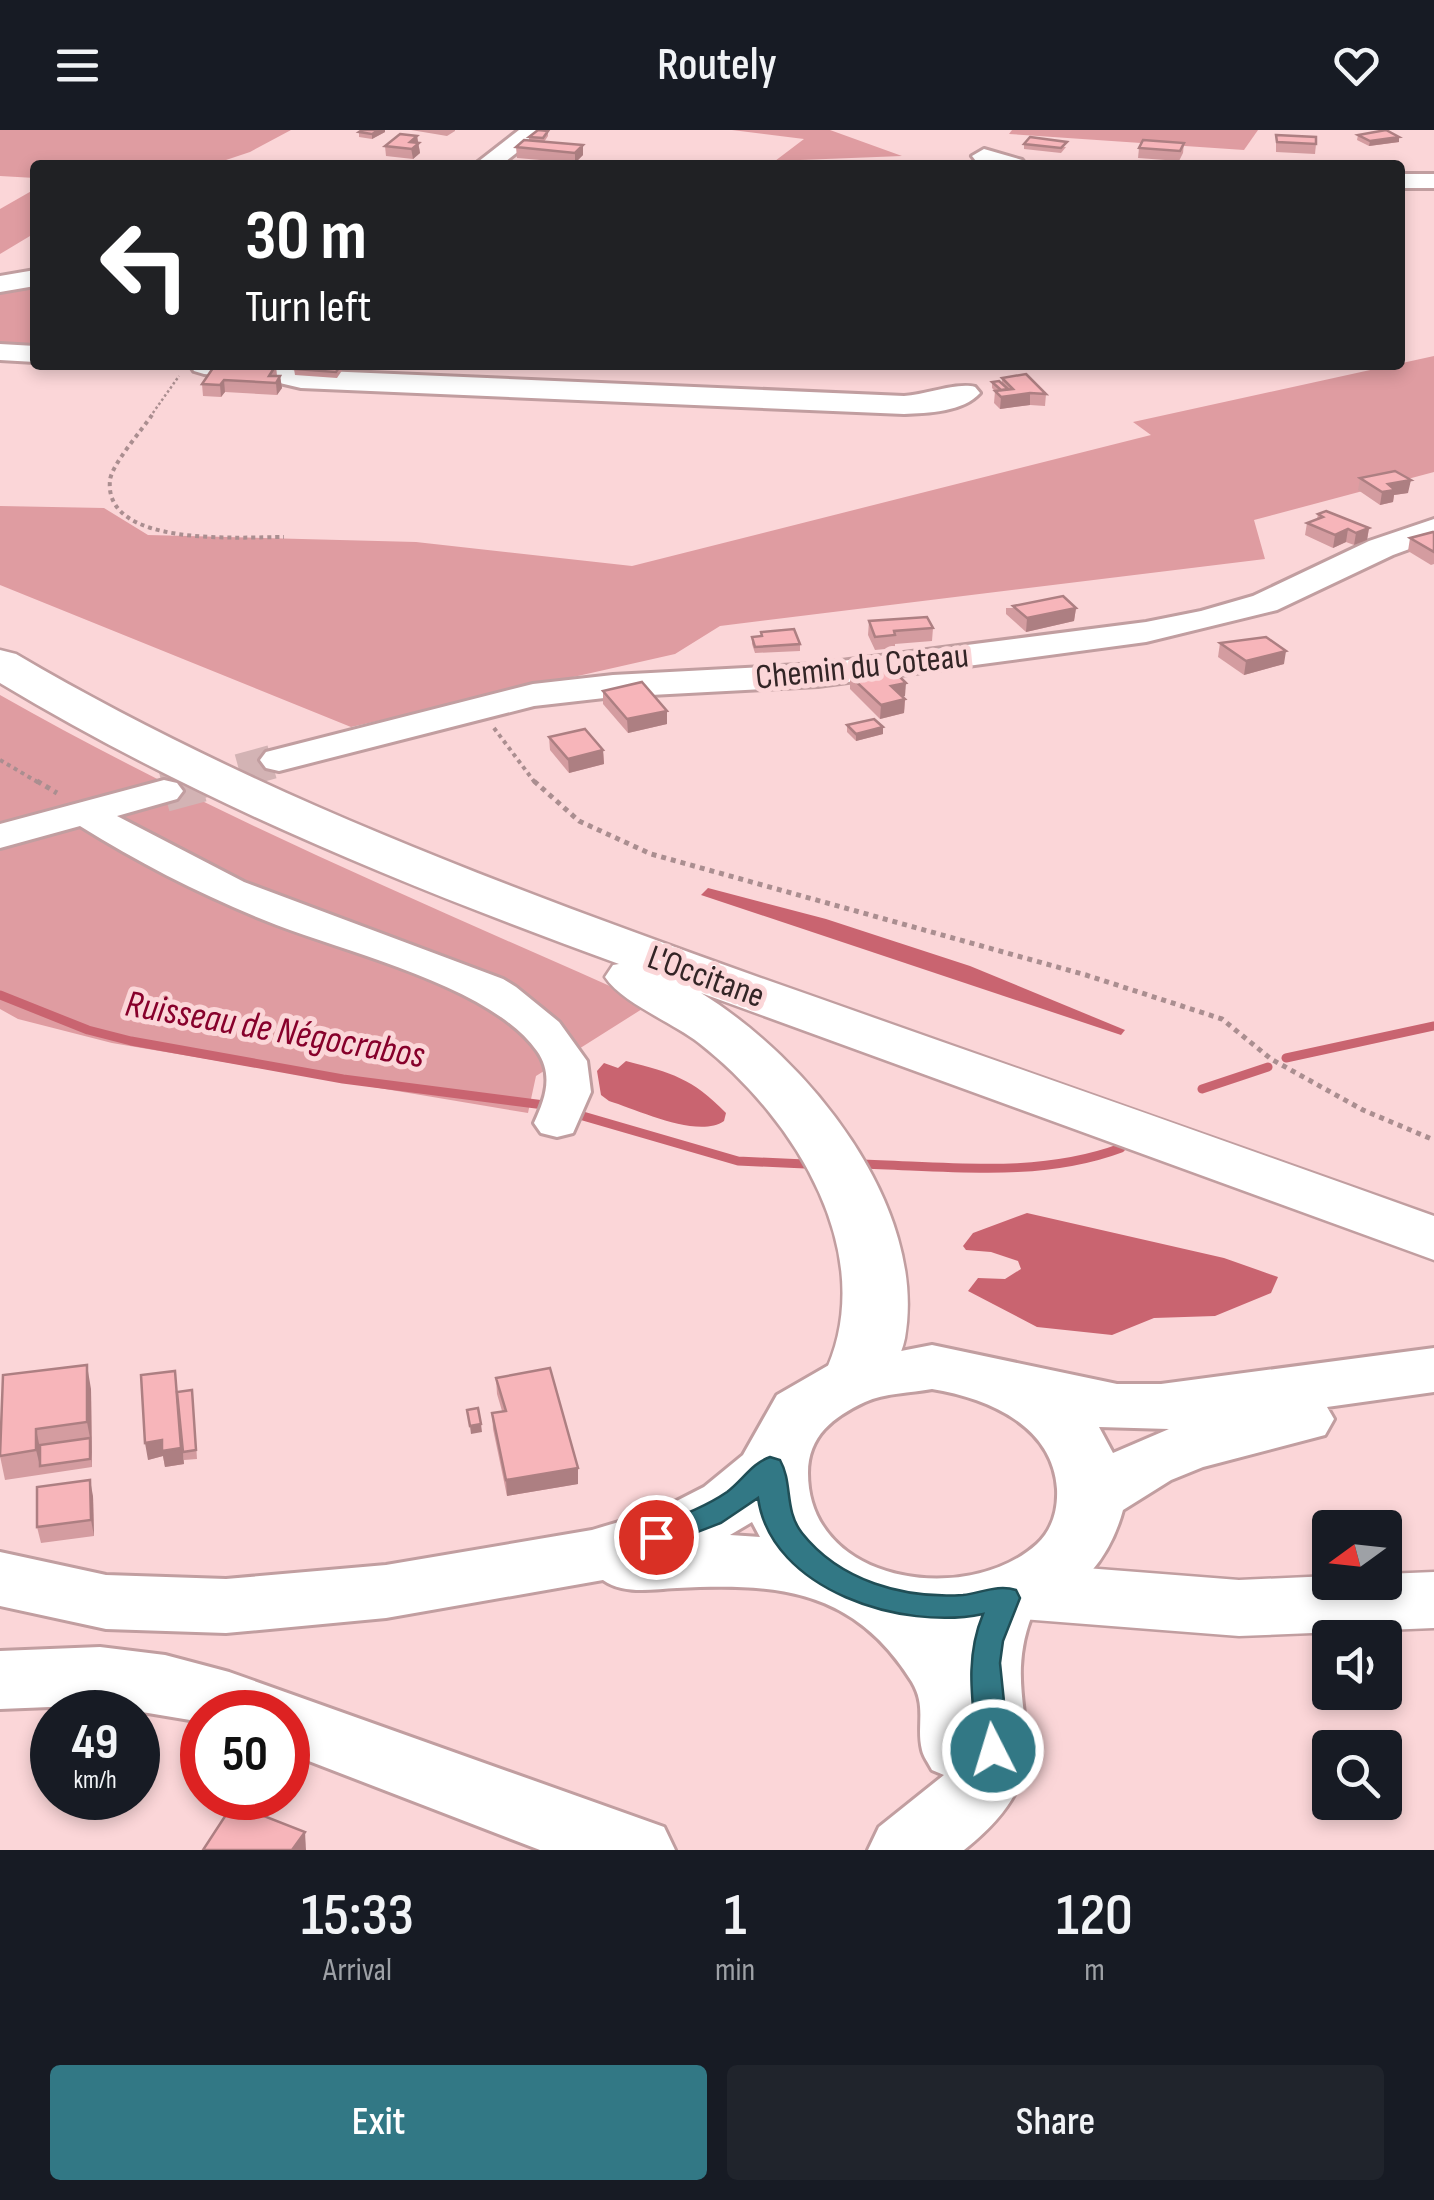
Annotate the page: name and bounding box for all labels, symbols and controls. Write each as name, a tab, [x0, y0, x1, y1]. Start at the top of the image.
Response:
icon: menu	[50, 38, 105, 93]
text: Routely	[657, 38, 777, 93]
icon: heart	[1329, 38, 1384, 93]
text: 30 m	[245, 195, 367, 279]
icon: left	[80, 200, 210, 330]
text: Turn left	[245, 280, 371, 335]
street label: Chemin du Coteau	[753, 634, 971, 700]
street label: L'Occitane	[642, 936, 770, 1018]
water label: Ruisseau de Négocrabos	[122, 982, 429, 1079]
pin	[614, 1495, 699, 1580]
icon: arrive	[629, 1510, 684, 1565]
north arrow	[1312, 1510, 1402, 1600]
map controls	[1312, 1510, 1402, 1820]
button: sound	[1312, 1620, 1402, 1710]
speed limit sign: 50	[180, 1690, 310, 1820]
position arrow	[941, 1698, 1045, 1802]
text: 49	[71, 1713, 119, 1773]
button: search	[1312, 1730, 1402, 1820]
text: km/h	[73, 1765, 117, 1796]
text: 15:33	[301, 1880, 414, 1952]
text: 1	[724, 1880, 746, 1952]
text: 120	[1056, 1880, 1133, 1952]
text: Arrival	[323, 1951, 392, 1990]
text: min	[715, 1951, 755, 1990]
text: m	[1084, 1951, 1105, 1990]
button: Exit	[50, 2065, 707, 2180]
button: Share	[727, 2065, 1384, 2180]

